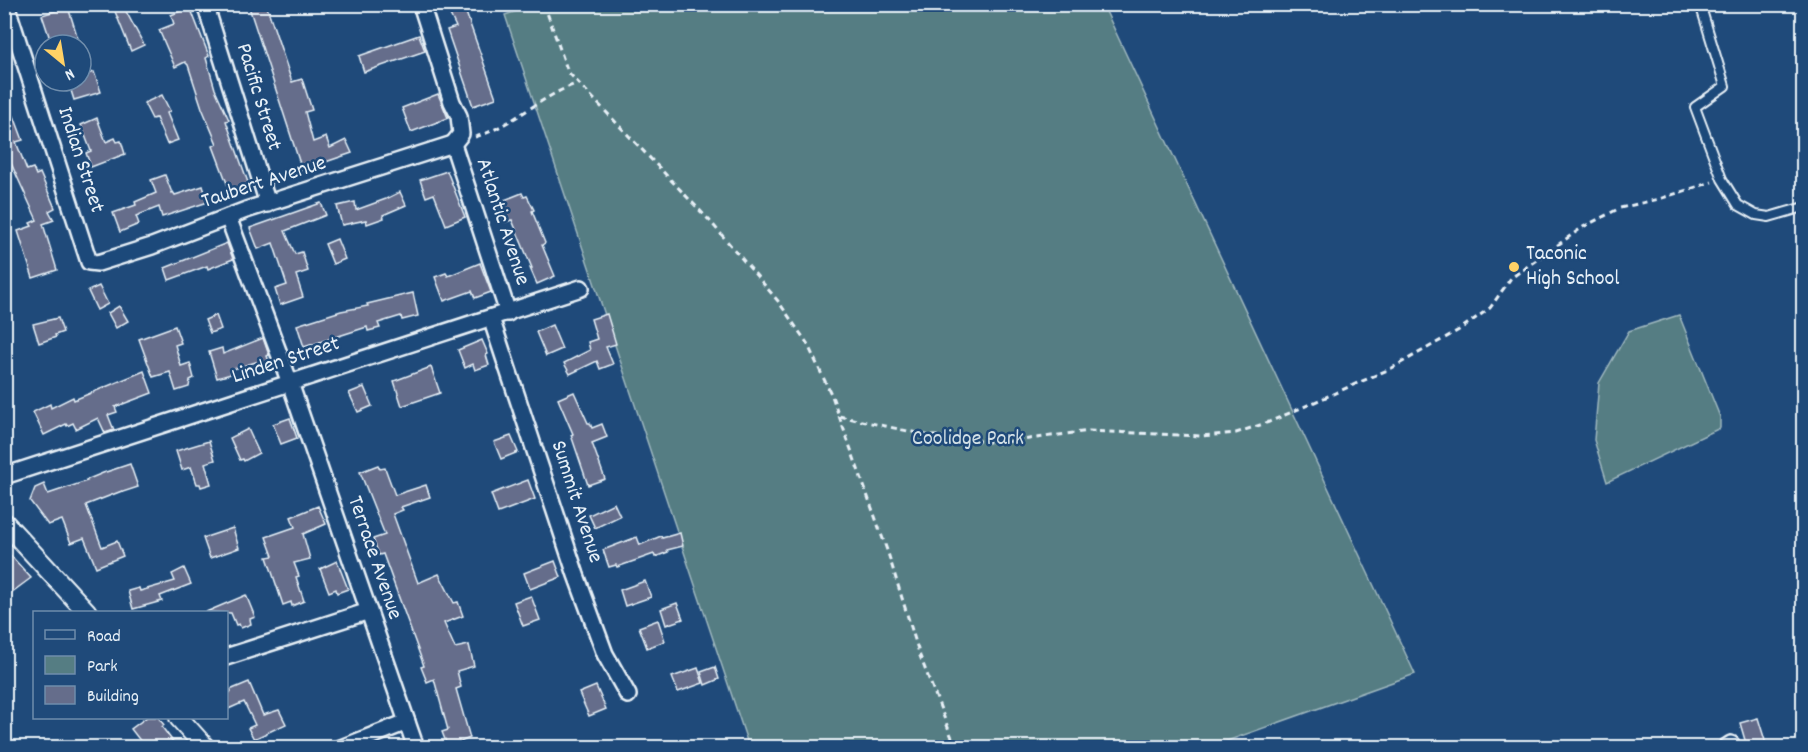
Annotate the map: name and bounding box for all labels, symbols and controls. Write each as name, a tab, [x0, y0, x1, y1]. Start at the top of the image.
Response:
north arrow	[33, 33, 93, 93]
street label: Pacific Street	[227, 40, 289, 154]
text: N	[60, 62, 78, 86]
street label: Indian Street	[48, 103, 112, 217]
street label: Taubert Avenue	[198, 148, 330, 218]
street label: Atlantic Avenue	[467, 154, 537, 290]
place label: Taconic High School	[1526, 239, 1619, 295]
marker: Taconic High School	[1507, 260, 1521, 274]
street label: Linden Street	[228, 329, 344, 393]
park label: Coolidge Park	[912, 424, 1024, 455]
street label: Summit Avenue	[542, 437, 610, 567]
street label: Terrace Avenue	[338, 492, 410, 624]
legend	[33, 611, 228, 719]
text: Road	[87, 625, 121, 650]
text: Park	[87, 655, 118, 680]
text: Building	[87, 685, 139, 710]

